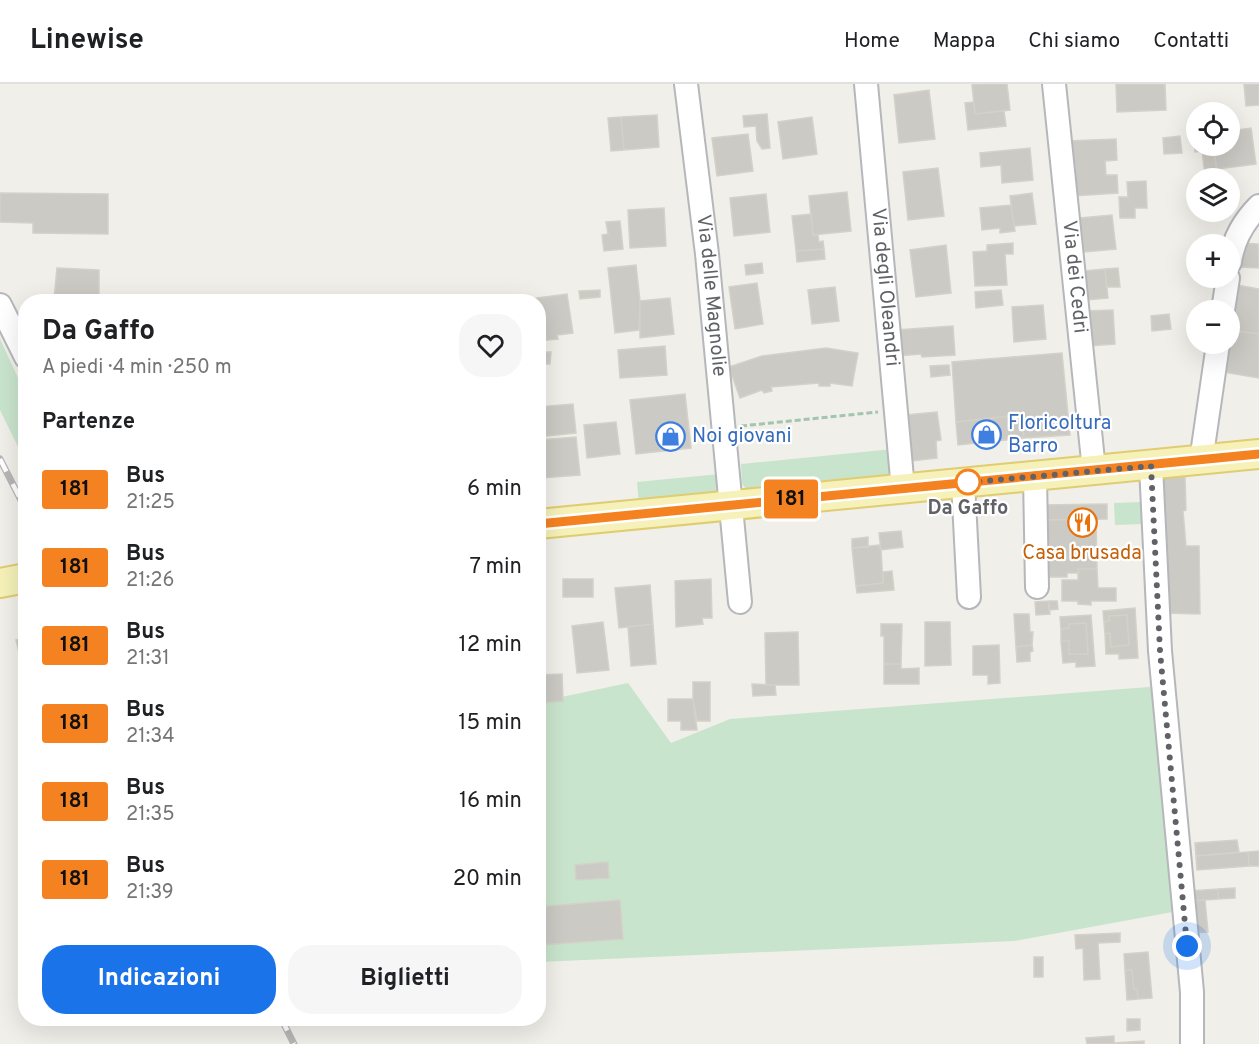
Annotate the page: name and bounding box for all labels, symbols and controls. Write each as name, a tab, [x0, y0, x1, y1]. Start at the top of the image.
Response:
text: Linewise	[30, 23, 144, 59]
text: Home	[844, 28, 900, 55]
text: Mappa	[933, 28, 995, 55]
text: Chi siamo	[1028, 28, 1120, 55]
text: Contatti	[1153, 28, 1229, 55]
map controls	[1186, 102, 1240, 354]
button: locate	[1186, 102, 1240, 156]
button: layers	[1186, 168, 1240, 222]
street label: Via degli Oleandri	[864, 207, 905, 367]
street label: Via delle Magnolie	[689, 213, 732, 378]
street label: Via dei Cedri	[1055, 219, 1093, 335]
button: +	[1186, 234, 1240, 288]
button: −	[1186, 300, 1240, 354]
text: Da Gaffo	[42, 314, 155, 350]
button: heart	[459, 314, 522, 377]
text: A piedi · 4 min · 250 m	[42, 355, 232, 381]
text: Partenze	[42, 409, 135, 436]
place label: Floricoltura Barro	[1008, 411, 1111, 460]
shop icon: Floricoltura Barro	[971, 419, 1003, 451]
shop icon: Noi giovani	[655, 421, 687, 453]
place label: Noi giovani	[692, 424, 792, 450]
text: Bus	[126, 463, 165, 490]
marker: Da Gaffo	[955, 469, 981, 495]
text: 181	[60, 476, 90, 503]
text: 6 min	[467, 476, 522, 503]
line badge: 181	[756, 480, 826, 518]
text: 181	[776, 486, 806, 513]
text: 21:25	[126, 490, 175, 516]
place label: Da Gaffo	[928, 496, 1008, 522]
restaurant icon: Casa brusada	[1066, 507, 1098, 539]
text: Bus	[126, 541, 165, 568]
place label: Casa brusada	[1022, 541, 1142, 567]
text: 181	[60, 554, 90, 581]
text: 7 min	[470, 554, 522, 581]
text: 21:26	[126, 568, 174, 594]
text: Bus	[126, 619, 165, 646]
text: 181	[60, 632, 90, 659]
text: 12 min	[459, 632, 522, 659]
text: 21:31	[126, 646, 170, 672]
text: Bus	[126, 697, 165, 724]
text: 181	[60, 710, 90, 737]
text: 15 min	[458, 710, 522, 737]
text: 21:34	[126, 724, 175, 750]
text: Bus	[126, 775, 165, 802]
text: 181	[60, 788, 90, 815]
text: 16 min	[459, 788, 522, 815]
text: 21:35	[126, 802, 175, 828]
text: Bus	[126, 853, 165, 880]
text: 181	[60, 866, 90, 893]
text: 20 min	[453, 866, 522, 893]
text: 21:39	[126, 880, 174, 906]
your location	[1172, 931, 1202, 961]
button: Indicazioni	[42, 945, 276, 1014]
button: Biglietti	[288, 945, 522, 1014]

